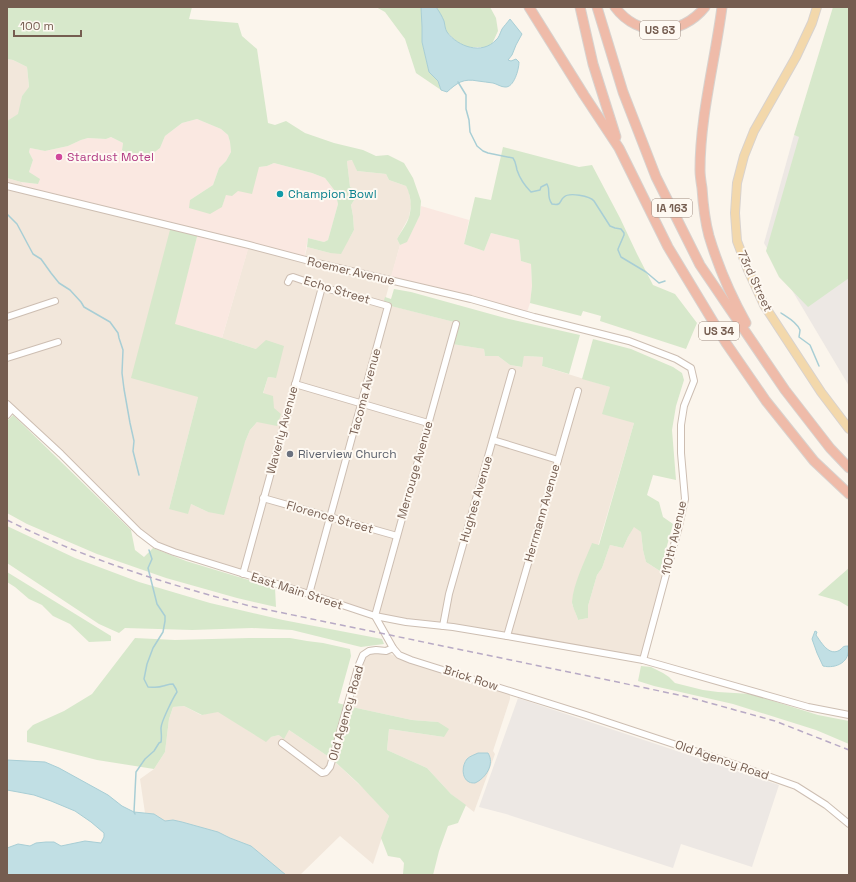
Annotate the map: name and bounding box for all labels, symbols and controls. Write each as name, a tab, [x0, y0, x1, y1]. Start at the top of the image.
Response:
scale bar	[14, 12, 81, 38]
text: 100 m	[20, 18, 54, 34]
road number: US 63	[640, 21, 680, 39]
place label: Stardust Motel	[67, 149, 154, 165]
marker: Stardust Motel	[54, 152, 64, 162]
place label: Champion Bowl	[288, 186, 377, 202]
marker: Champion Bowl	[275, 189, 285, 199]
road number: IA 163	[652, 199, 692, 217]
street label: 73rd Street	[734, 248, 776, 314]
street label: Roemer Avenue	[306, 253, 396, 289]
street label: Echo Street	[302, 272, 372, 308]
road number: US 34	[699, 322, 739, 340]
street label: Tacoma Avenue	[346, 347, 384, 437]
street label: Waverly Avenue	[263, 384, 301, 476]
street label: Merrouge Avenue	[393, 419, 437, 521]
place label: Riverview Church	[298, 446, 397, 462]
marker: Riverview Church	[285, 449, 295, 459]
street label: Hughes Avenue	[456, 454, 496, 544]
street label: Herrmann Avenue	[520, 462, 564, 564]
street label: Florence Street	[285, 497, 375, 537]
street label: 110th Avenue	[658, 499, 690, 577]
street label: East Main Street	[249, 569, 345, 613]
street label: Brick Row	[442, 662, 500, 694]
street label: Old Agency Road	[325, 663, 367, 763]
street label: Old Agency Road	[673, 736, 771, 784]

